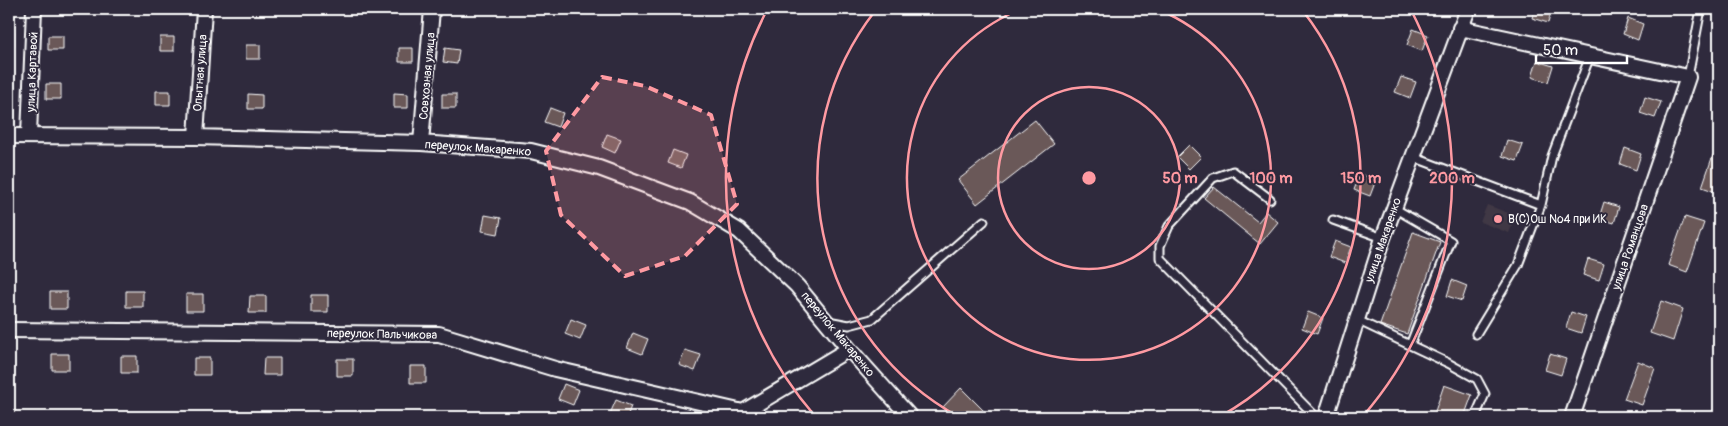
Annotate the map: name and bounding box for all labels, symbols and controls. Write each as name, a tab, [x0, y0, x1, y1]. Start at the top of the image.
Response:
street label: улица Картавой	[24, 31, 41, 113]
street label: Совхозная улица	[416, 31, 439, 120]
scale bar	[1536, 32, 1627, 64]
street label: Опытная улица	[190, 34, 211, 112]
text: 50 m	[1543, 41, 1578, 60]
street label: переулок Макаренко	[424, 137, 532, 160]
centre of rings	[1080, 169, 1098, 187]
text: 50 m	[1163, 169, 1197, 188]
text: 100 m	[1250, 169, 1292, 188]
text: 150 m	[1341, 169, 1381, 188]
text: 200 m	[1429, 169, 1475, 188]
street label: улица Макаренко	[1362, 195, 1405, 285]
street label: улица Романцова	[1608, 202, 1652, 293]
place label: В(С)Ош №4 при ИК	[1508, 212, 1607, 227]
marker: В(С)Ош №4 при ИК	[1492, 213, 1504, 225]
street label: переулок Макаренко	[798, 289, 878, 380]
street label: переулок Пальчикова	[327, 326, 438, 343]

